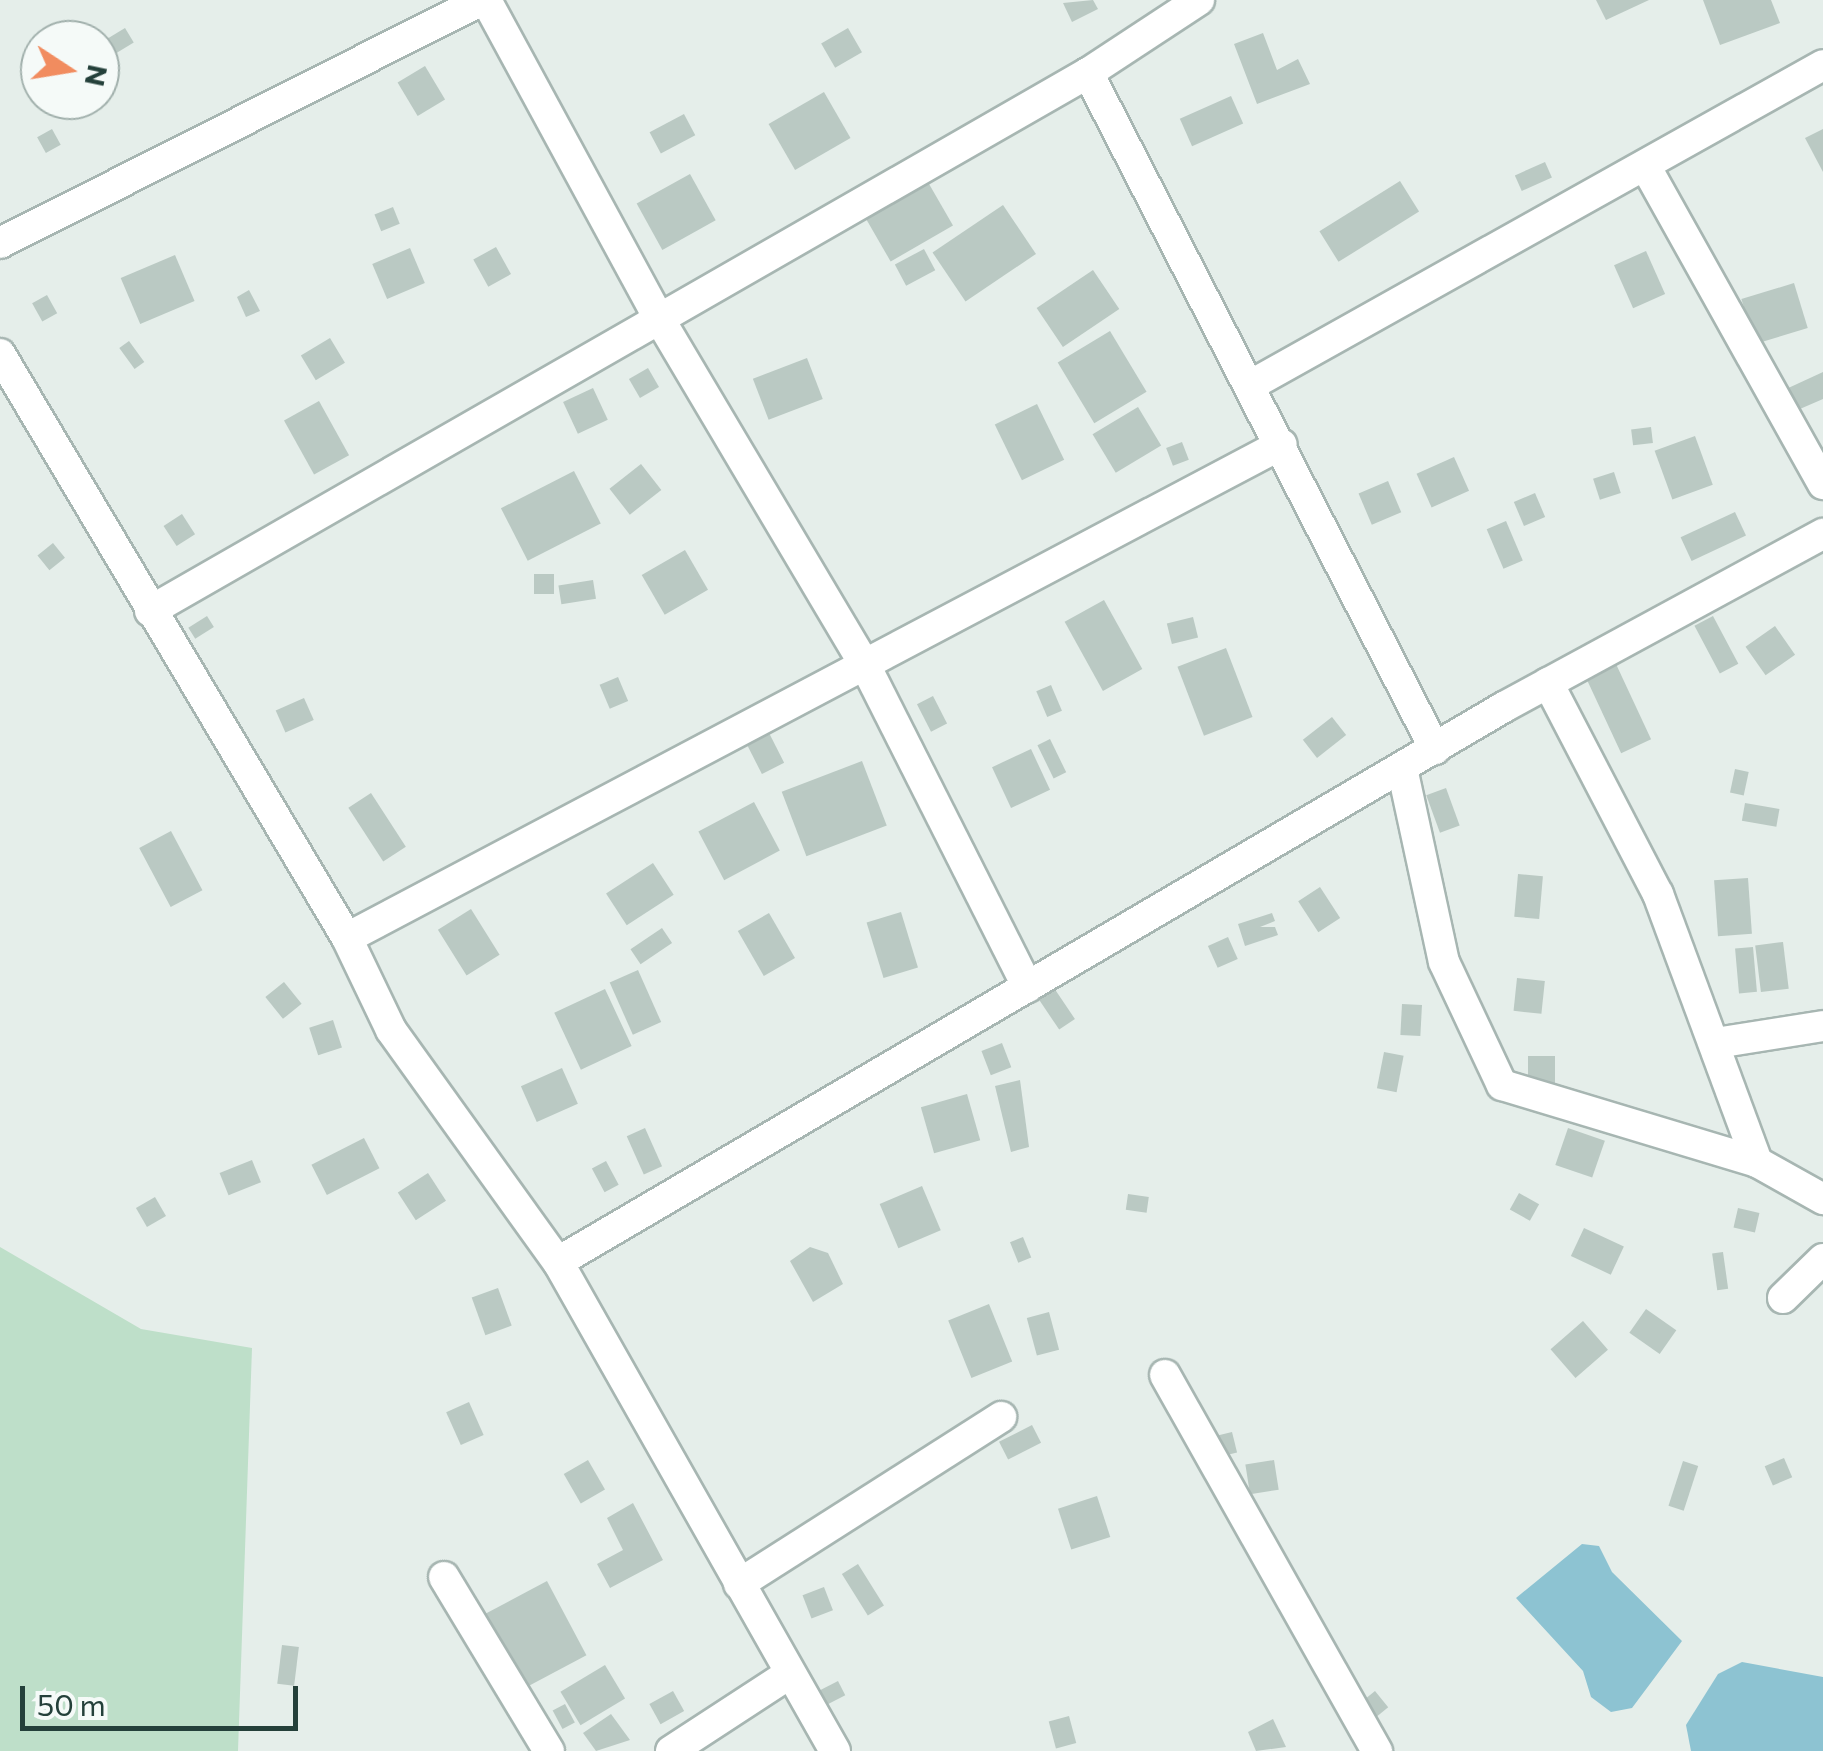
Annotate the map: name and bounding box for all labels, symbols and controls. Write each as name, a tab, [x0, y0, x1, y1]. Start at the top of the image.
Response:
north arrow	[20, 20, 120, 120]
text: N	[79, 62, 116, 90]
scale bar	[25, 1666, 302, 1728]
text: 50 m	[37, 1685, 106, 1722]

